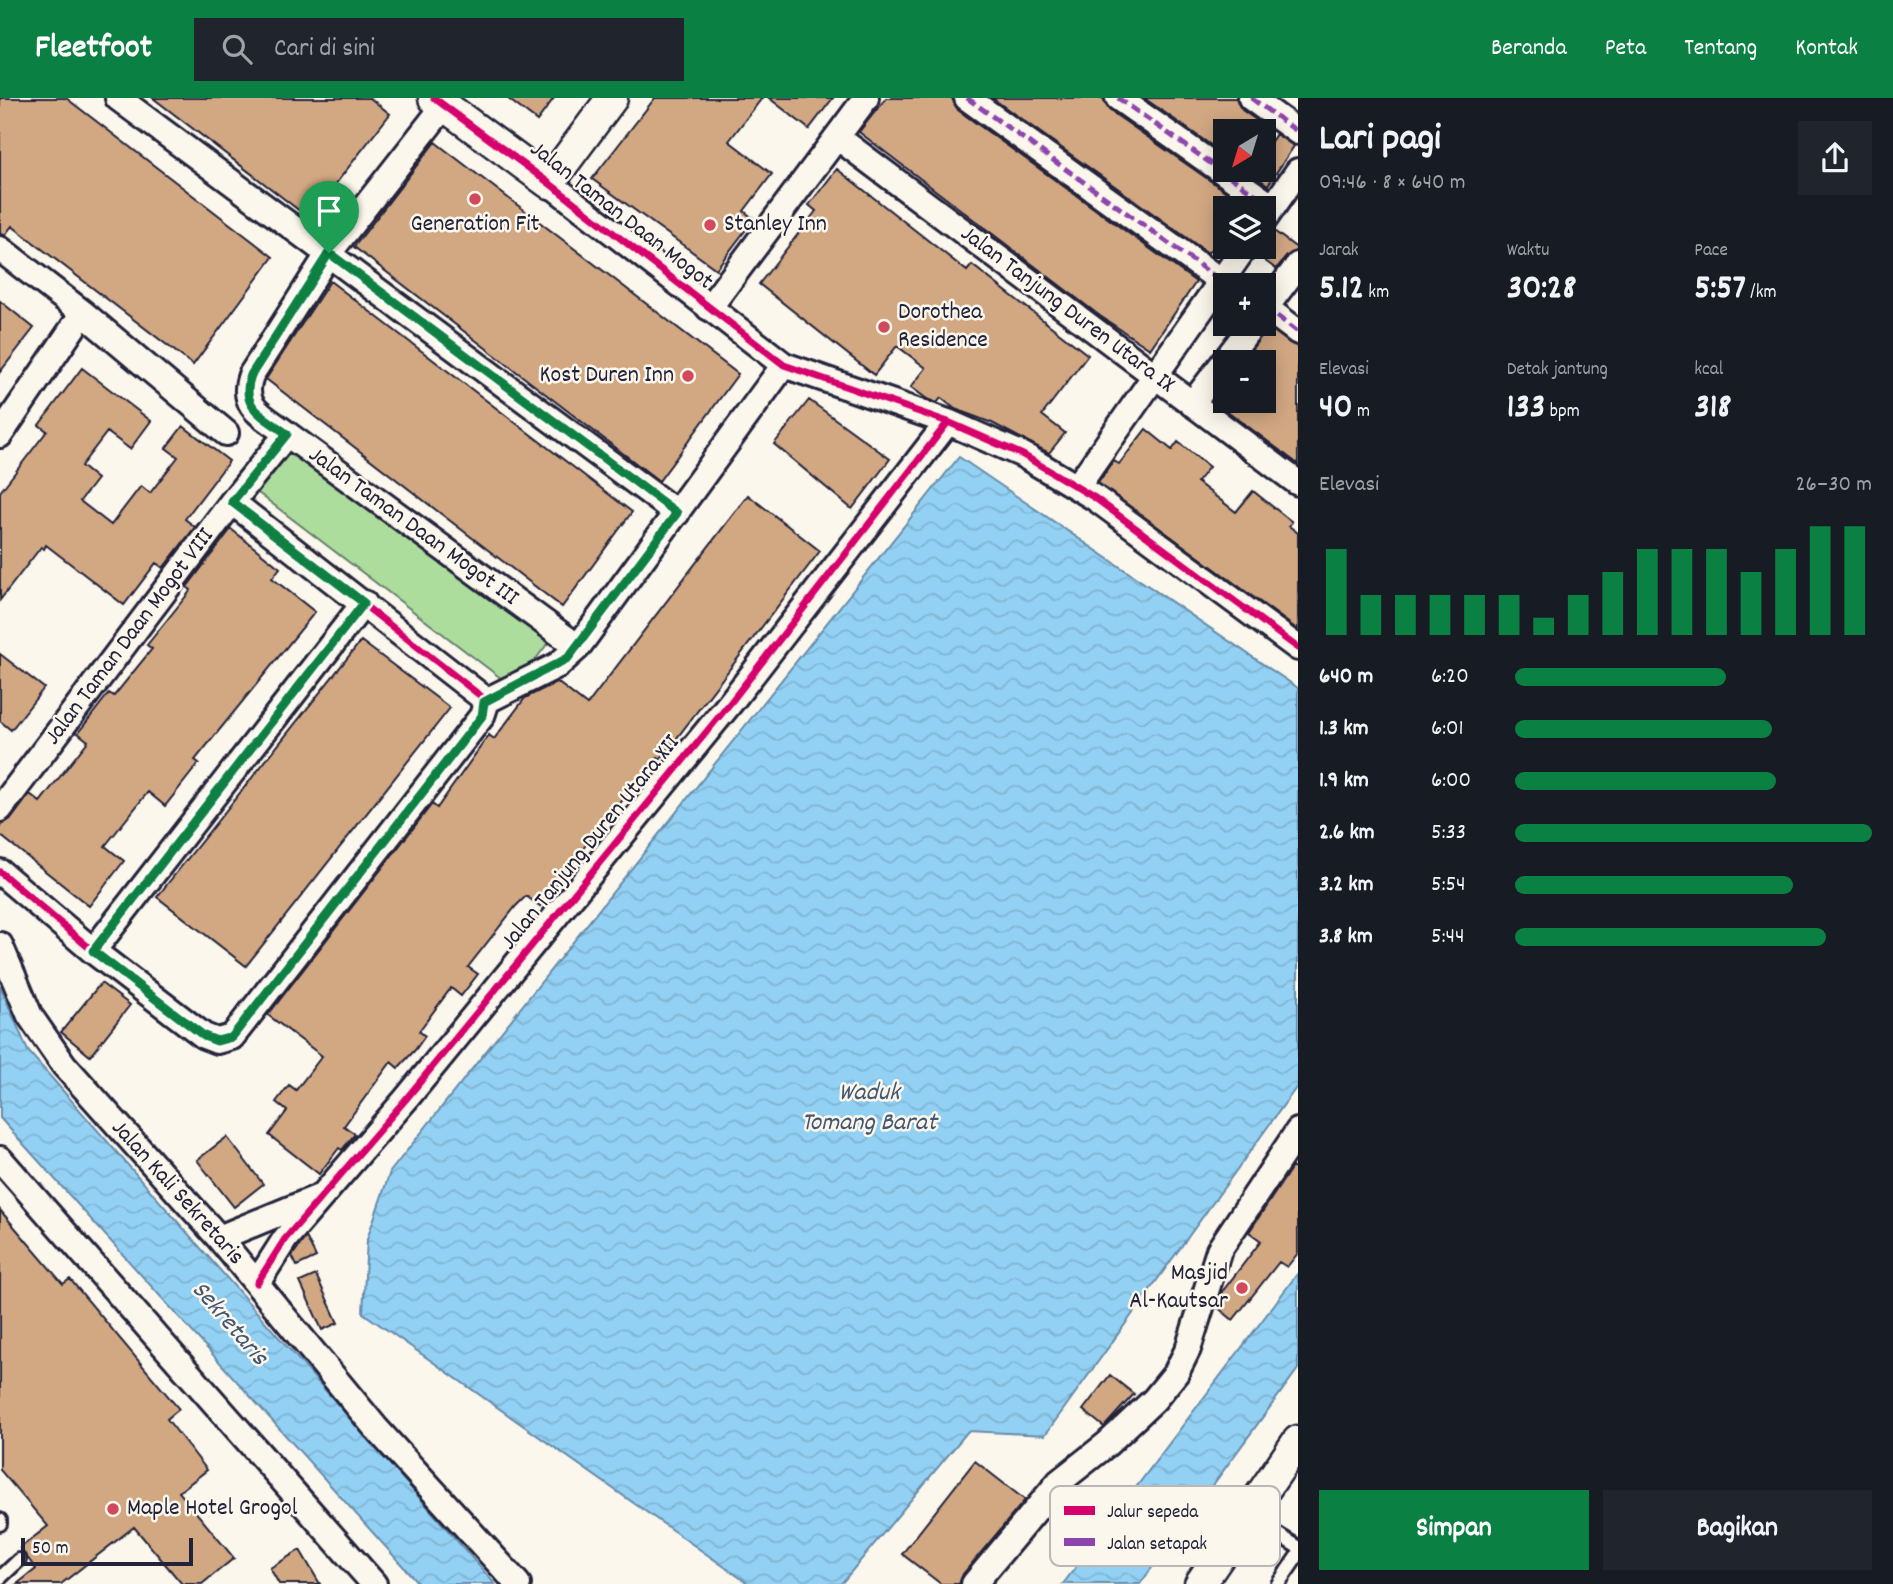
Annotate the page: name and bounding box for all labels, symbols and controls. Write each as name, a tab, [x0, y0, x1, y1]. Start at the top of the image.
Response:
search box	[194, 18, 684, 81]
text: Fleetfoot	[35, 26, 152, 73]
icon: search	[218, 30, 256, 68]
text: Cari di sini	[274, 31, 375, 68]
text: Beranda	[1491, 32, 1567, 66]
text: Peta	[1605, 32, 1646, 66]
text: Tentang	[1684, 32, 1757, 66]
text: Kontak	[1795, 32, 1858, 66]
text: Lari pagi	[1319, 113, 1441, 168]
north arrow	[1213, 119, 1276, 182]
map controls	[1213, 119, 1276, 413]
button: share	[1798, 121, 1872, 195]
street label: Jalan Taman Daan Mogot	[522, 133, 720, 299]
text: 09:46 · 8 × 640 m	[1319, 167, 1466, 200]
pin	[299, 181, 359, 253]
marker: Generation Fit	[467, 191, 483, 207]
icon: arrive	[310, 192, 348, 230]
button: layers	[1213, 196, 1276, 259]
place label: Generation Fit	[411, 208, 540, 242]
place label: Stanley Inn	[724, 208, 827, 242]
marker: Stanley Inn	[702, 217, 718, 233]
street label: Jalan Tanjung Duren Utara IX	[952, 218, 1182, 402]
text: Jarak	[1319, 238, 1359, 265]
text: Waktu	[1507, 238, 1549, 265]
text: Pace	[1694, 238, 1728, 265]
text: 5.12	[1319, 265, 1364, 315]
text: 30:28	[1507, 265, 1576, 315]
text: 5:57	[1694, 265, 1746, 315]
button: +	[1213, 273, 1276, 336]
text: km	[1364, 280, 1389, 307]
text: /km	[1746, 280, 1777, 307]
place label: Dorothea Residence	[898, 296, 988, 358]
marker: Dorothea Residence	[876, 319, 892, 335]
button: −	[1213, 350, 1276, 413]
text: Elevasi	[1319, 357, 1369, 384]
text: Detak jantung	[1507, 357, 1608, 384]
text: kcal	[1694, 357, 1723, 384]
place label: Kost Duren Inn	[539, 359, 674, 393]
marker: Kost Duren Inn	[680, 368, 696, 384]
text: 40	[1319, 384, 1353, 434]
text: 133	[1507, 384, 1545, 434]
text: 318	[1694, 384, 1732, 434]
text: m	[1353, 399, 1370, 426]
text: bpm	[1545, 399, 1580, 426]
street label: Jalan Taman Daan Mogot III	[301, 439, 526, 615]
text: Elevasi	[1319, 469, 1379, 502]
text: 26–30 m	[1795, 469, 1872, 502]
street label: Jalan Taman Daan Mogot VIII	[37, 521, 223, 753]
text: 640 m	[1319, 661, 1373, 694]
text: 6:20	[1431, 661, 1469, 694]
text: 1.3 km	[1319, 713, 1369, 746]
text: 6:01	[1431, 713, 1464, 746]
street label: Jalan Tanjung Duren Utara XII	[493, 727, 689, 958]
text: 1.9 km	[1319, 765, 1369, 798]
text: 6:00	[1431, 765, 1471, 798]
text: 2.6 km	[1319, 817, 1375, 850]
text: 5:33	[1431, 817, 1466, 850]
text: 3.2 km	[1319, 869, 1374, 902]
text: 5:54	[1431, 869, 1466, 902]
text: 3.8 km	[1319, 921, 1373, 954]
text: 5:44	[1431, 921, 1465, 954]
water label: Waduk Tomang Barat	[802, 1075, 939, 1142]
street label: Jalan Kali Sekretaris	[102, 1113, 252, 1273]
place label: Masjid Al-Kautsar	[1129, 1257, 1228, 1319]
water label: Sekretaris	[182, 1273, 277, 1375]
marker: Masjid Al-Kautsar	[1234, 1280, 1250, 1296]
legend	[1050, 1486, 1280, 1566]
button: Simpan	[1319, 1490, 1589, 1570]
button: Bagikan	[1603, 1490, 1872, 1570]
place label: Maple Hotel Grogol	[127, 1492, 298, 1526]
text: Jalur sepeda	[1107, 1500, 1199, 1527]
marker: Maple Hotel Grogol	[105, 1501, 121, 1517]
text: Jalan setapak	[1107, 1532, 1207, 1559]
scale bar	[21, 1535, 192, 1567]
text: 50 m	[32, 1536, 69, 1563]

